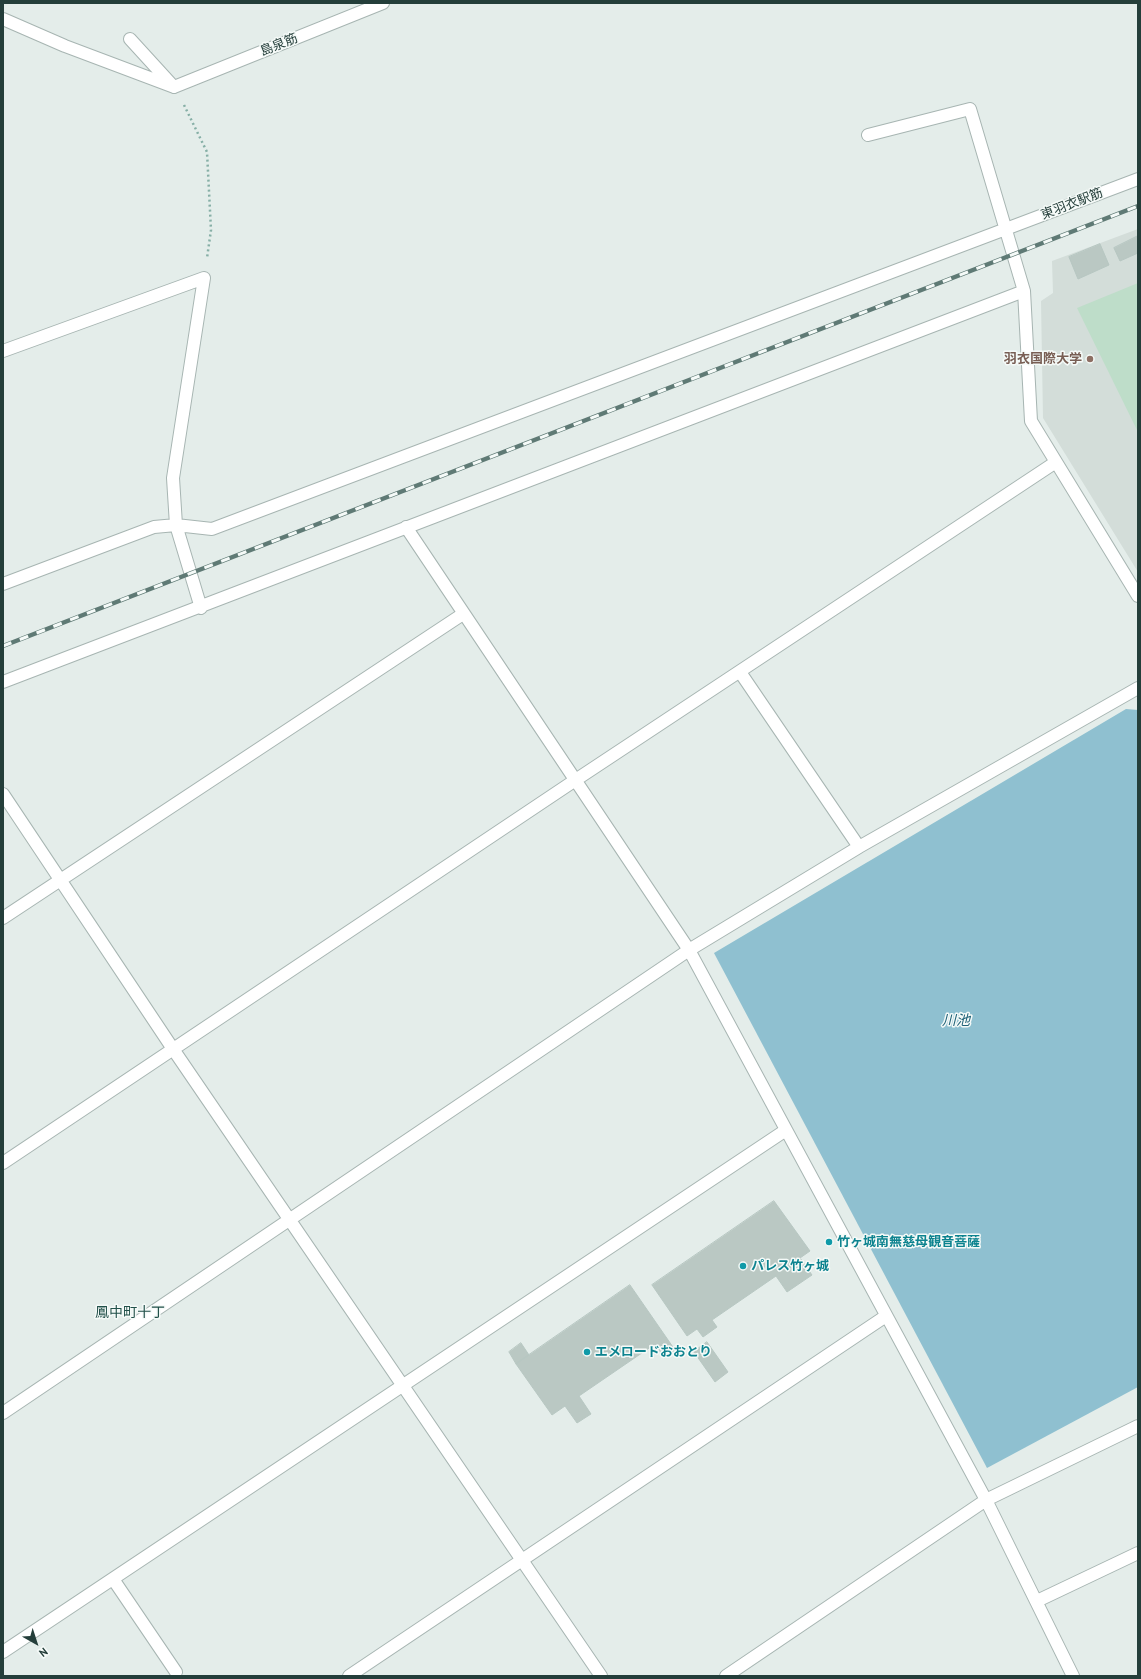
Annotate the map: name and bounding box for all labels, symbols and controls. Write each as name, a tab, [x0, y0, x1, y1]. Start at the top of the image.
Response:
street label: 島泉筋	[258, 30, 300, 60]
street label: 東羽衣駅筋	[1039, 185, 1105, 223]
place label: 羽衣国際大学	[1004, 351, 1082, 367]
marker: 羽衣国際大学	[1085, 354, 1095, 364]
water label: 川池	[942, 1013, 970, 1029]
place label: 竹ヶ城南無慈母観音菩薩	[837, 1234, 980, 1250]
marker: 竹ヶ城南無慈母観音菩薩	[824, 1237, 834, 1247]
place label: パレス竹ヶ城	[751, 1258, 829, 1274]
marker: パレス竹ヶ城	[738, 1261, 748, 1271]
district label: 鳳中町十丁	[95, 1305, 165, 1321]
place label: エメロードおおとり	[595, 1344, 712, 1360]
marker: エメロードおおとり	[582, 1347, 592, 1357]
north arrow	[16, 1623, 56, 1663]
text: N	[36, 1645, 51, 1660]

